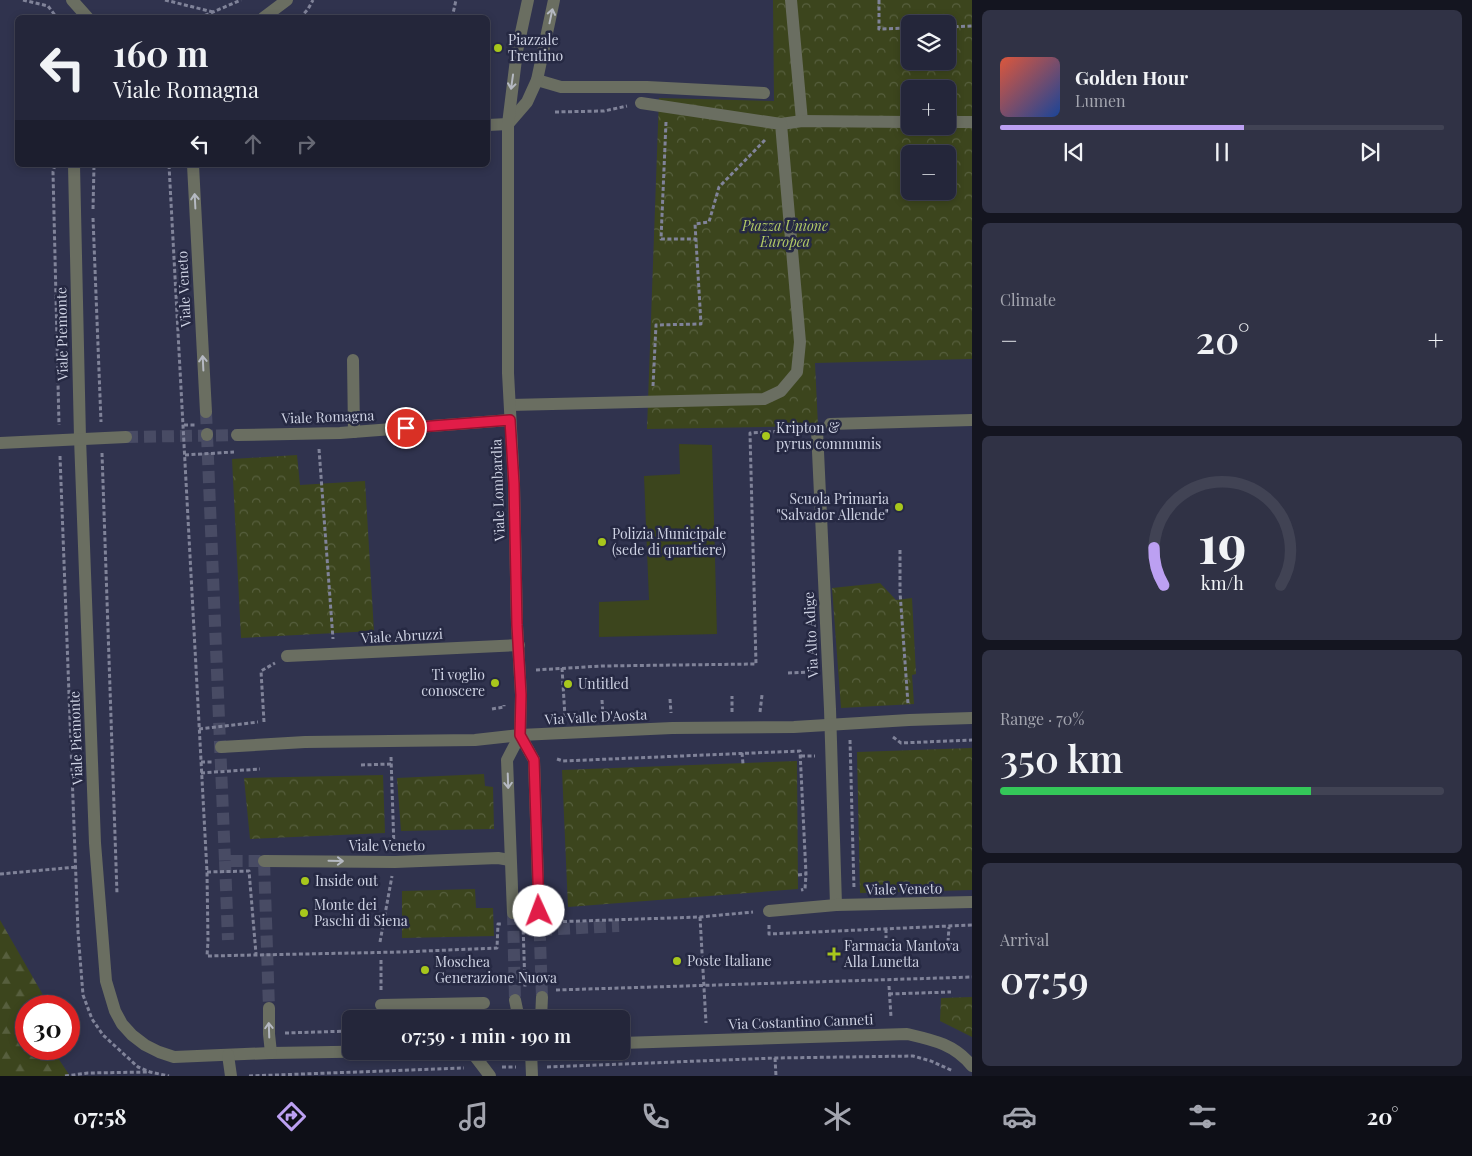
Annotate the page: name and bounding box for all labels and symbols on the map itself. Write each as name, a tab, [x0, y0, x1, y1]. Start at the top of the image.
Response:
one-way arrow	[546, 8, 556, 24]
place label: Piazzale Trentino	[508, 30, 564, 65]
marker: Piazzale Trentino	[492, 42, 504, 54]
one-way arrow	[507, 74, 517, 90]
one-way arrow	[190, 193, 199, 209]
park label: Piazza Unione Europea	[741, 216, 828, 251]
street label: Viale Veneto	[172, 250, 195, 329]
street label: Viale Piemonte	[51, 287, 72, 382]
one-way arrow	[199, 356, 208, 372]
street label: Viale Romagna	[280, 405, 375, 428]
pin	[385, 407, 427, 449]
place label: Kripton & pyrus communis	[776, 418, 881, 453]
marker: Kripton & pyrus communis	[760, 430, 772, 442]
street label: Viale Lombardia	[486, 439, 509, 542]
place label: Scuola Primaria "Salvador Allende"	[776, 489, 889, 524]
marker: Scuola Primaria "Salvador Allende"	[893, 501, 905, 513]
place label: Polizia Municipale (sede di quartiere)	[612, 524, 726, 559]
marker: Polizia Municipale (sede di quartiere)	[596, 536, 608, 548]
street label: Via Alto Adige	[799, 591, 822, 680]
street label: Viale Abruzzi	[360, 624, 443, 647]
place label: Ti voglio conoscere	[421, 665, 485, 700]
place label: Untitled	[578, 674, 629, 693]
marker: Ti voglio conoscere	[489, 677, 501, 689]
marker: Untitled	[562, 678, 574, 690]
street label: Viale Piemonte	[64, 691, 87, 786]
street label: Via Valle D'Aosta	[543, 704, 648, 729]
one-way arrow	[504, 773, 513, 789]
street label: Viale Veneto	[348, 836, 426, 855]
one-way arrow	[328, 856, 344, 866]
place label: Inside out	[315, 871, 379, 890]
marker: Inside out	[299, 875, 311, 887]
street label: Viale Veneto	[865, 878, 943, 899]
position arrow	[512, 884, 564, 936]
place label: Monte dei Paschi di Siena	[314, 895, 408, 930]
marker: Monte dei Paschi di Siena	[298, 907, 310, 919]
place label: Farmacia Mantova Alla Lunetta	[843, 936, 959, 971]
marker: Farmacia Mantova Alla Lunetta	[828, 948, 840, 960]
place label: Poste Italiane	[687, 951, 772, 970]
place label: Moschea Generazione Nuova	[435, 952, 557, 987]
marker: Poste Italiane	[671, 955, 683, 967]
marker: Moschea Generazione Nuova	[419, 964, 431, 976]
speed limit sign: 30	[15, 995, 80, 1060]
street label: Via Costantino Canneti	[727, 1009, 874, 1034]
one-way arrow	[264, 1023, 274, 1039]

